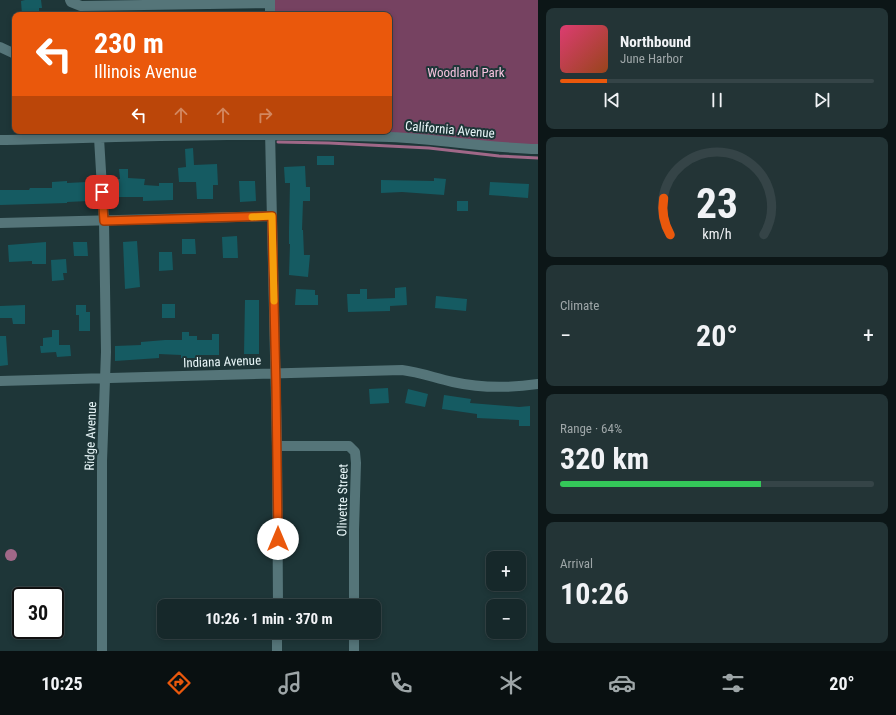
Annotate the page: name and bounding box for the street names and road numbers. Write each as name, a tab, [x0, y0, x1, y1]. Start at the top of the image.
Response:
street label: California Avenue	[404, 118, 495, 141]
street label: Indiana Avenue	[183, 353, 261, 370]
street label: Ridge Avenue	[82, 401, 99, 471]
street label: Olivette Street	[334, 463, 351, 536]

